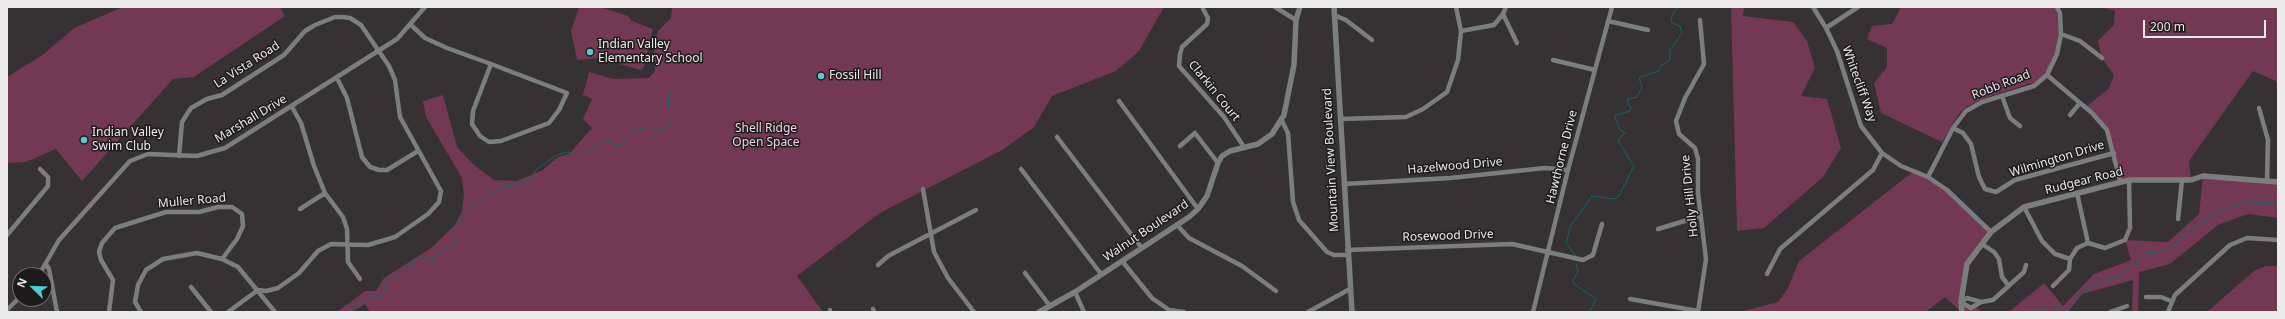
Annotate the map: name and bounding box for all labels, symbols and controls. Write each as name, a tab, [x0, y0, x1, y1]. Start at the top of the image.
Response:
scale bar	[2145, 12, 2268, 38]
text: 200 m	[2150, 18, 2185, 35]
street label: La Vista Road	[212, 38, 282, 92]
place label: Indian Valley Elementary School	[598, 38, 703, 66]
street label: Whitecliff Way	[1839, 44, 1879, 124]
marker: Indian Valley Elementary School	[585, 47, 595, 57]
street label: Clarkin Court	[1185, 58, 1243, 124]
street label: Robb Road	[1970, 67, 2032, 103]
place label: Fossil Hill	[829, 69, 881, 83]
marker: Fossil Hill	[816, 71, 826, 81]
street label: Mountain View Boulevard	[1320, 88, 1342, 232]
street label: Marshall Drive	[212, 92, 290, 146]
street label: Hawthorne Drive	[1543, 109, 1581, 205]
park label: Shell Ridge Open Space	[732, 122, 800, 150]
place label: Indian Valley Swim Club	[92, 126, 164, 154]
marker: Indian Valley Swim Club	[79, 135, 89, 145]
street label: Wilmington Drive	[2008, 138, 2106, 180]
street label: Holly Hill Drive	[1679, 154, 1701, 238]
street label: Hazelwood Drive	[1407, 155, 1503, 177]
street label: Rudgear Road	[2043, 164, 2125, 198]
street label: Muller Road	[157, 191, 227, 211]
street label: Walnut Boulevard	[1100, 197, 1192, 265]
street label: Rosewood Drive	[1402, 227, 1494, 245]
north arrow	[12, 267, 52, 307]
text: N	[13, 275, 30, 290]

